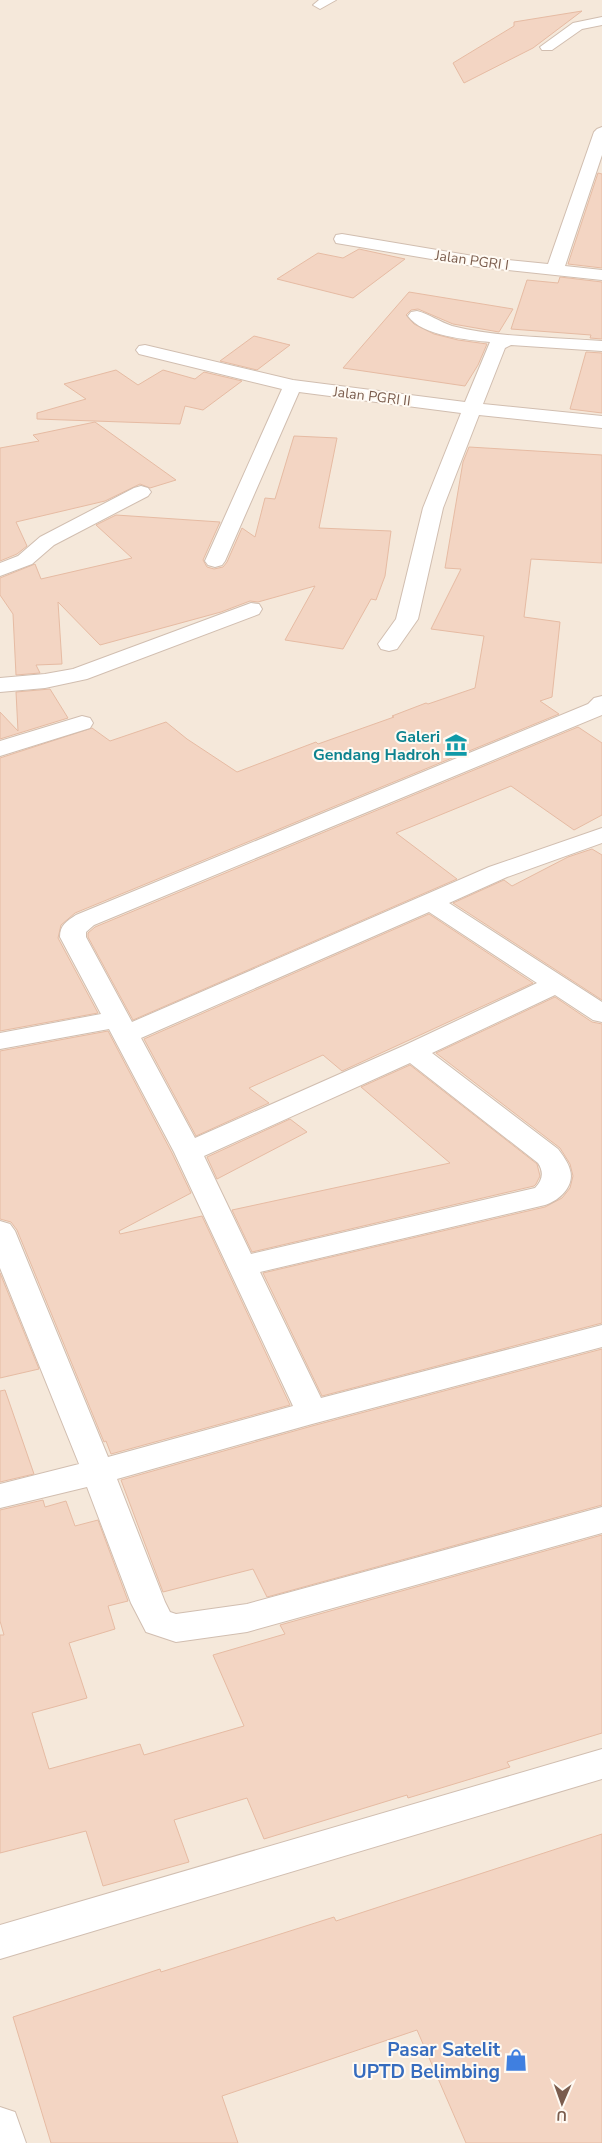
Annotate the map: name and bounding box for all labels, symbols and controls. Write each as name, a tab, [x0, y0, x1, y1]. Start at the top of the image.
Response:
street label: Jalan PGRI I	[433, 246, 510, 275]
street label: Jalan PGRI II	[331, 382, 412, 411]
place label: Galeri Gendang Hadroh	[313, 726, 440, 766]
museum icon: Galeri Gendang Hadroh	[443, 732, 469, 758]
place label: Pasar Satelit UPTD Belimbing	[353, 2037, 501, 2085]
shop icon: Pasar Satelit UPTD Belimbing	[503, 2047, 529, 2073]
north arrow	[537, 2078, 587, 2128]
text: U	[556, 2106, 567, 2125]

